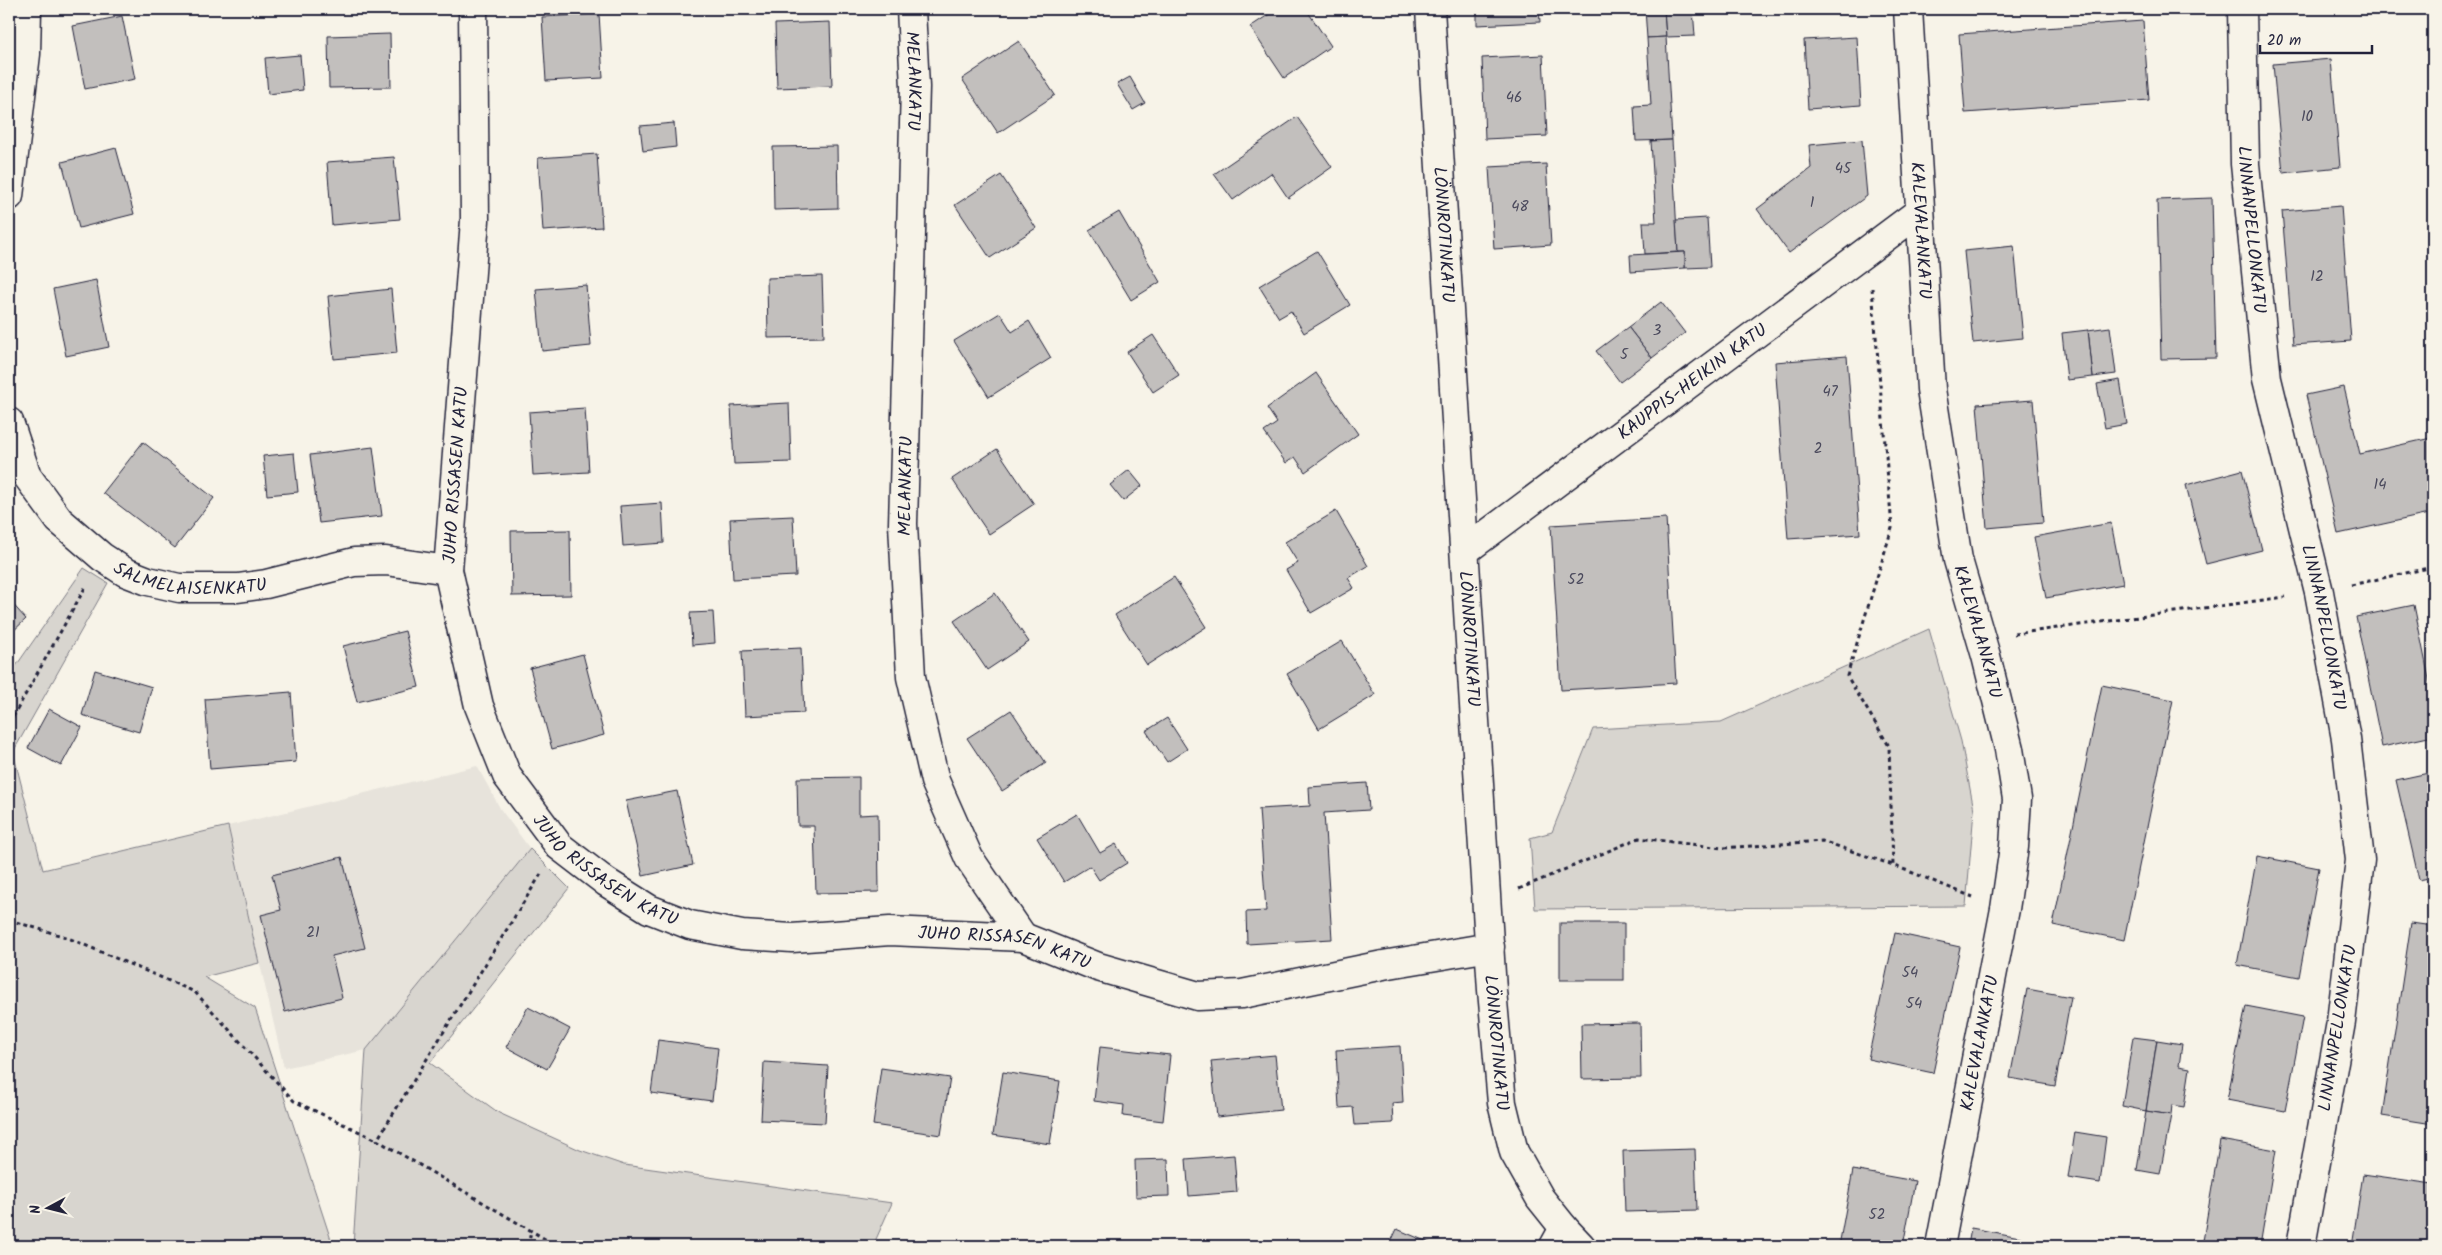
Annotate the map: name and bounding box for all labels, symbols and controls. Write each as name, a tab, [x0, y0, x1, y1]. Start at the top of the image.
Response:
scale bar	[2260, 22, 2372, 54]
text: 20 m	[2267, 29, 2301, 53]
street label: MELANKATU	[896, 30, 928, 131]
house number: 46	[1506, 86, 1522, 110]
house number: 10	[2301, 105, 2314, 129]
street label: LINNANPELLONKATU	[2229, 146, 2273, 315]
house number: 45	[1835, 157, 1852, 181]
street label: KALEVALANKATU	[1901, 161, 1939, 300]
street label: LÖNNROTINKATU	[1424, 166, 1462, 304]
house number: 1	[1810, 191, 1815, 215]
house number: 48	[1511, 195, 1530, 219]
house number: 12	[2310, 265, 2324, 289]
street label: KAUPPIS-HEIKIN KATU	[1612, 317, 1774, 448]
house number: 3	[1653, 319, 1662, 343]
house number: 5	[1620, 343, 1629, 367]
house number: 47	[1822, 380, 1839, 404]
street label: JUHO RISSASEN KATU	[436, 386, 477, 564]
street label: MELANKATU	[891, 436, 922, 536]
house number: 2	[1814, 437, 1822, 461]
house number: 14	[2374, 473, 2386, 497]
street label: LINNANPELLONKATU	[2292, 542, 2353, 713]
street label: SALMELAISENKATU	[107, 555, 269, 604]
street label: KALEVALANKATU	[1944, 562, 2009, 702]
house number: 52	[1568, 568, 1584, 592]
street label: LÖNNROTINKATU	[1450, 570, 1487, 708]
street label: JUHO RISSASEN KATU	[524, 809, 682, 935]
street label: JUHO RISSASEN KATU	[917, 919, 1095, 979]
house number: 21	[306, 921, 320, 945]
street label: LINNANPELLONKATU	[2311, 943, 2366, 1114]
house number: 54	[1902, 961, 1918, 985]
street label: KALEVALANKATU	[1953, 973, 2008, 1113]
street label: LÖNNROTINKATU	[1475, 974, 1517, 1115]
house number: 54	[1906, 992, 1922, 1016]
north arrow	[22, 1182, 72, 1232]
house number: 52	[1869, 1203, 1885, 1227]
text: N	[25, 1204, 48, 1215]

